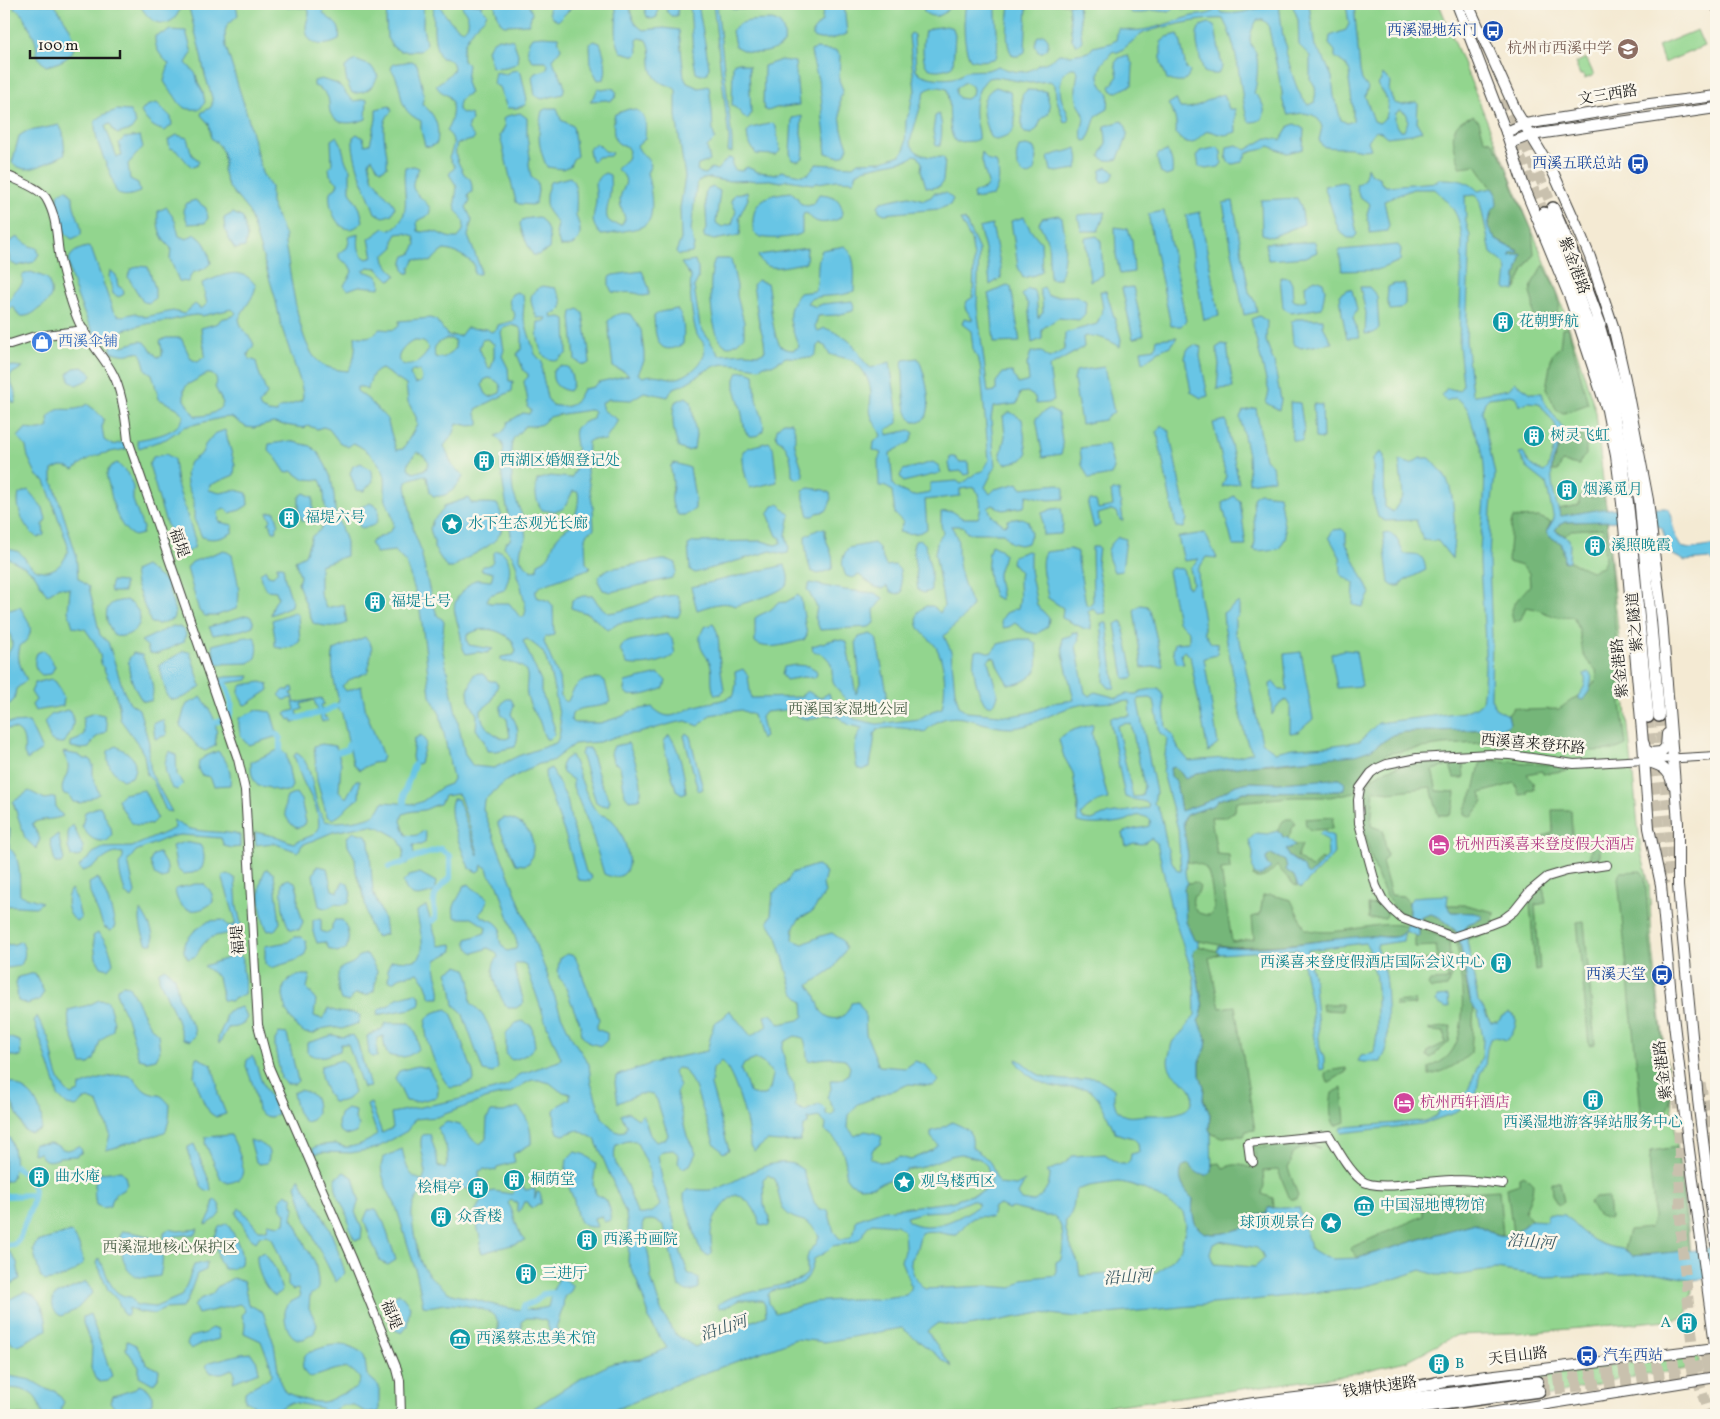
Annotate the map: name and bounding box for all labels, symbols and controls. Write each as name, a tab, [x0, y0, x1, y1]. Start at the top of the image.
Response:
bus stop icon: 西溪湿地东门	[1481, 19, 1505, 43]
place label: 西溪湿地东门	[1387, 21, 1477, 42]
scale bar	[30, 28, 120, 60]
text: 100 m	[38, 36, 78, 57]
school or university icon: 杭州市西溪中学	[1616, 37, 1640, 61]
place label: 杭州市西溪中学	[1507, 39, 1612, 60]
street label: 文三西路	[1577, 81, 1639, 111]
bus stop icon: 西溪五联总站	[1626, 152, 1650, 176]
place label: 西溪五联总站	[1532, 154, 1622, 175]
street label: 紫金港路	[1552, 234, 1594, 298]
building icon: 花朝野航	[1491, 310, 1515, 334]
place label: 花朝野航	[1519, 312, 1579, 333]
shop icon: 西溪伞铺	[30, 330, 54, 354]
place label: 西溪伞铺	[58, 332, 118, 353]
building icon: 树灵飞虹	[1522, 424, 1546, 448]
place label: 树灵飞虹	[1550, 426, 1610, 447]
building icon: 西湖区婚姻登记处	[472, 449, 496, 473]
place label: 西湖区婚姻登记处	[500, 451, 620, 472]
building icon: 烟溪觅月	[1555, 478, 1579, 502]
place label: 烟溪觅月	[1583, 480, 1643, 501]
building icon: 福堤六号	[277, 506, 301, 530]
place label: 福堤六号	[305, 508, 365, 529]
place icon: 水下生态观光长廊	[440, 512, 464, 536]
place label: 水下生态观光长廊	[468, 514, 588, 535]
street label: 福堤	[163, 525, 193, 561]
building icon: 溪照晚霞	[1583, 534, 1607, 558]
place label: 溪照晚霞	[1611, 536, 1671, 557]
building icon: 福堤七号	[363, 590, 387, 614]
street label: 紫之隧道	[1623, 591, 1649, 653]
place label: 福堤七号	[391, 592, 451, 613]
street label: 紫金港路	[1607, 637, 1635, 699]
park label: 西溪国家湿地公园	[788, 700, 908, 721]
street label: 西溪喜来登环路	[1480, 730, 1586, 760]
hotel icon: 杭州西溪喜来登度假大酒店	[1427, 833, 1451, 857]
place label: 杭州西溪喜来登度假大酒店	[1455, 835, 1635, 856]
street label: 福堤	[227, 924, 251, 956]
building icon: 西溪喜来登度假酒店国际会议中心	[1489, 951, 1513, 975]
place label: 西溪喜来登度假酒店国际会议中心	[1260, 953, 1485, 974]
bus stop icon: 西溪天堂	[1650, 963, 1674, 987]
place label: 西溪天堂	[1586, 965, 1646, 986]
street label: 紫金港路	[1650, 1039, 1678, 1101]
building icon: 西溪湿地游客驿站服务中心	[1581, 1088, 1605, 1112]
hotel icon: 杭州西轩酒店	[1392, 1091, 1416, 1115]
place label: 杭州西轩酒店	[1420, 1093, 1510, 1114]
place label: 西溪湿地游客驿站服务中心	[1503, 1113, 1683, 1134]
building icon: 曲水庵	[27, 1165, 51, 1189]
place label: 曲水庵	[55, 1167, 100, 1188]
building icon: 桐荫堂	[502, 1168, 526, 1192]
place label: 桐荫堂	[530, 1170, 575, 1191]
place icon: 观鸟楼西区	[892, 1170, 916, 1194]
place label: 观鸟楼西区	[920, 1172, 995, 1193]
building icon: 桧楫亭	[466, 1176, 490, 1200]
place label: 桧楫亭	[417, 1178, 462, 1199]
museum icon: 中国湿地博物馆	[1352, 1194, 1376, 1218]
place label: 中国湿地博物馆	[1380, 1196, 1485, 1217]
building icon: 众香楼	[429, 1205, 453, 1229]
place label: 众香楼	[457, 1207, 502, 1228]
place icon: 球顶观景台	[1319, 1211, 1343, 1235]
place label: 球顶观景台	[1240, 1213, 1315, 1234]
building icon: 西溪书画院	[575, 1228, 599, 1252]
place label: 西溪书画院	[603, 1230, 678, 1251]
water label: 沿山河	[1506, 1230, 1559, 1256]
park label: 西溪湿地核心保护区	[102, 1238, 238, 1259]
building icon: 三进厅	[514, 1262, 538, 1286]
place label: 三进厅	[542, 1264, 587, 1285]
water label: 沿山河	[1103, 1265, 1156, 1291]
street label: 福堤	[375, 1297, 405, 1333]
water label: 沿山河	[698, 1310, 753, 1347]
building icon: A	[1675, 1311, 1699, 1335]
place label: A	[1660, 1313, 1671, 1334]
museum icon: 西溪蔡志忠美术馆	[448, 1327, 472, 1351]
place label: 西溪蔡志忠美术馆	[476, 1329, 596, 1350]
street label: 天目山路	[1487, 1343, 1549, 1371]
bus stop icon: 汽车西站	[1575, 1344, 1599, 1368]
place label: 汽车西站	[1603, 1346, 1663, 1367]
building icon: B	[1427, 1352, 1451, 1376]
place label: B	[1455, 1354, 1464, 1375]
street label: 钱塘快速路	[1341, 1372, 1419, 1404]

